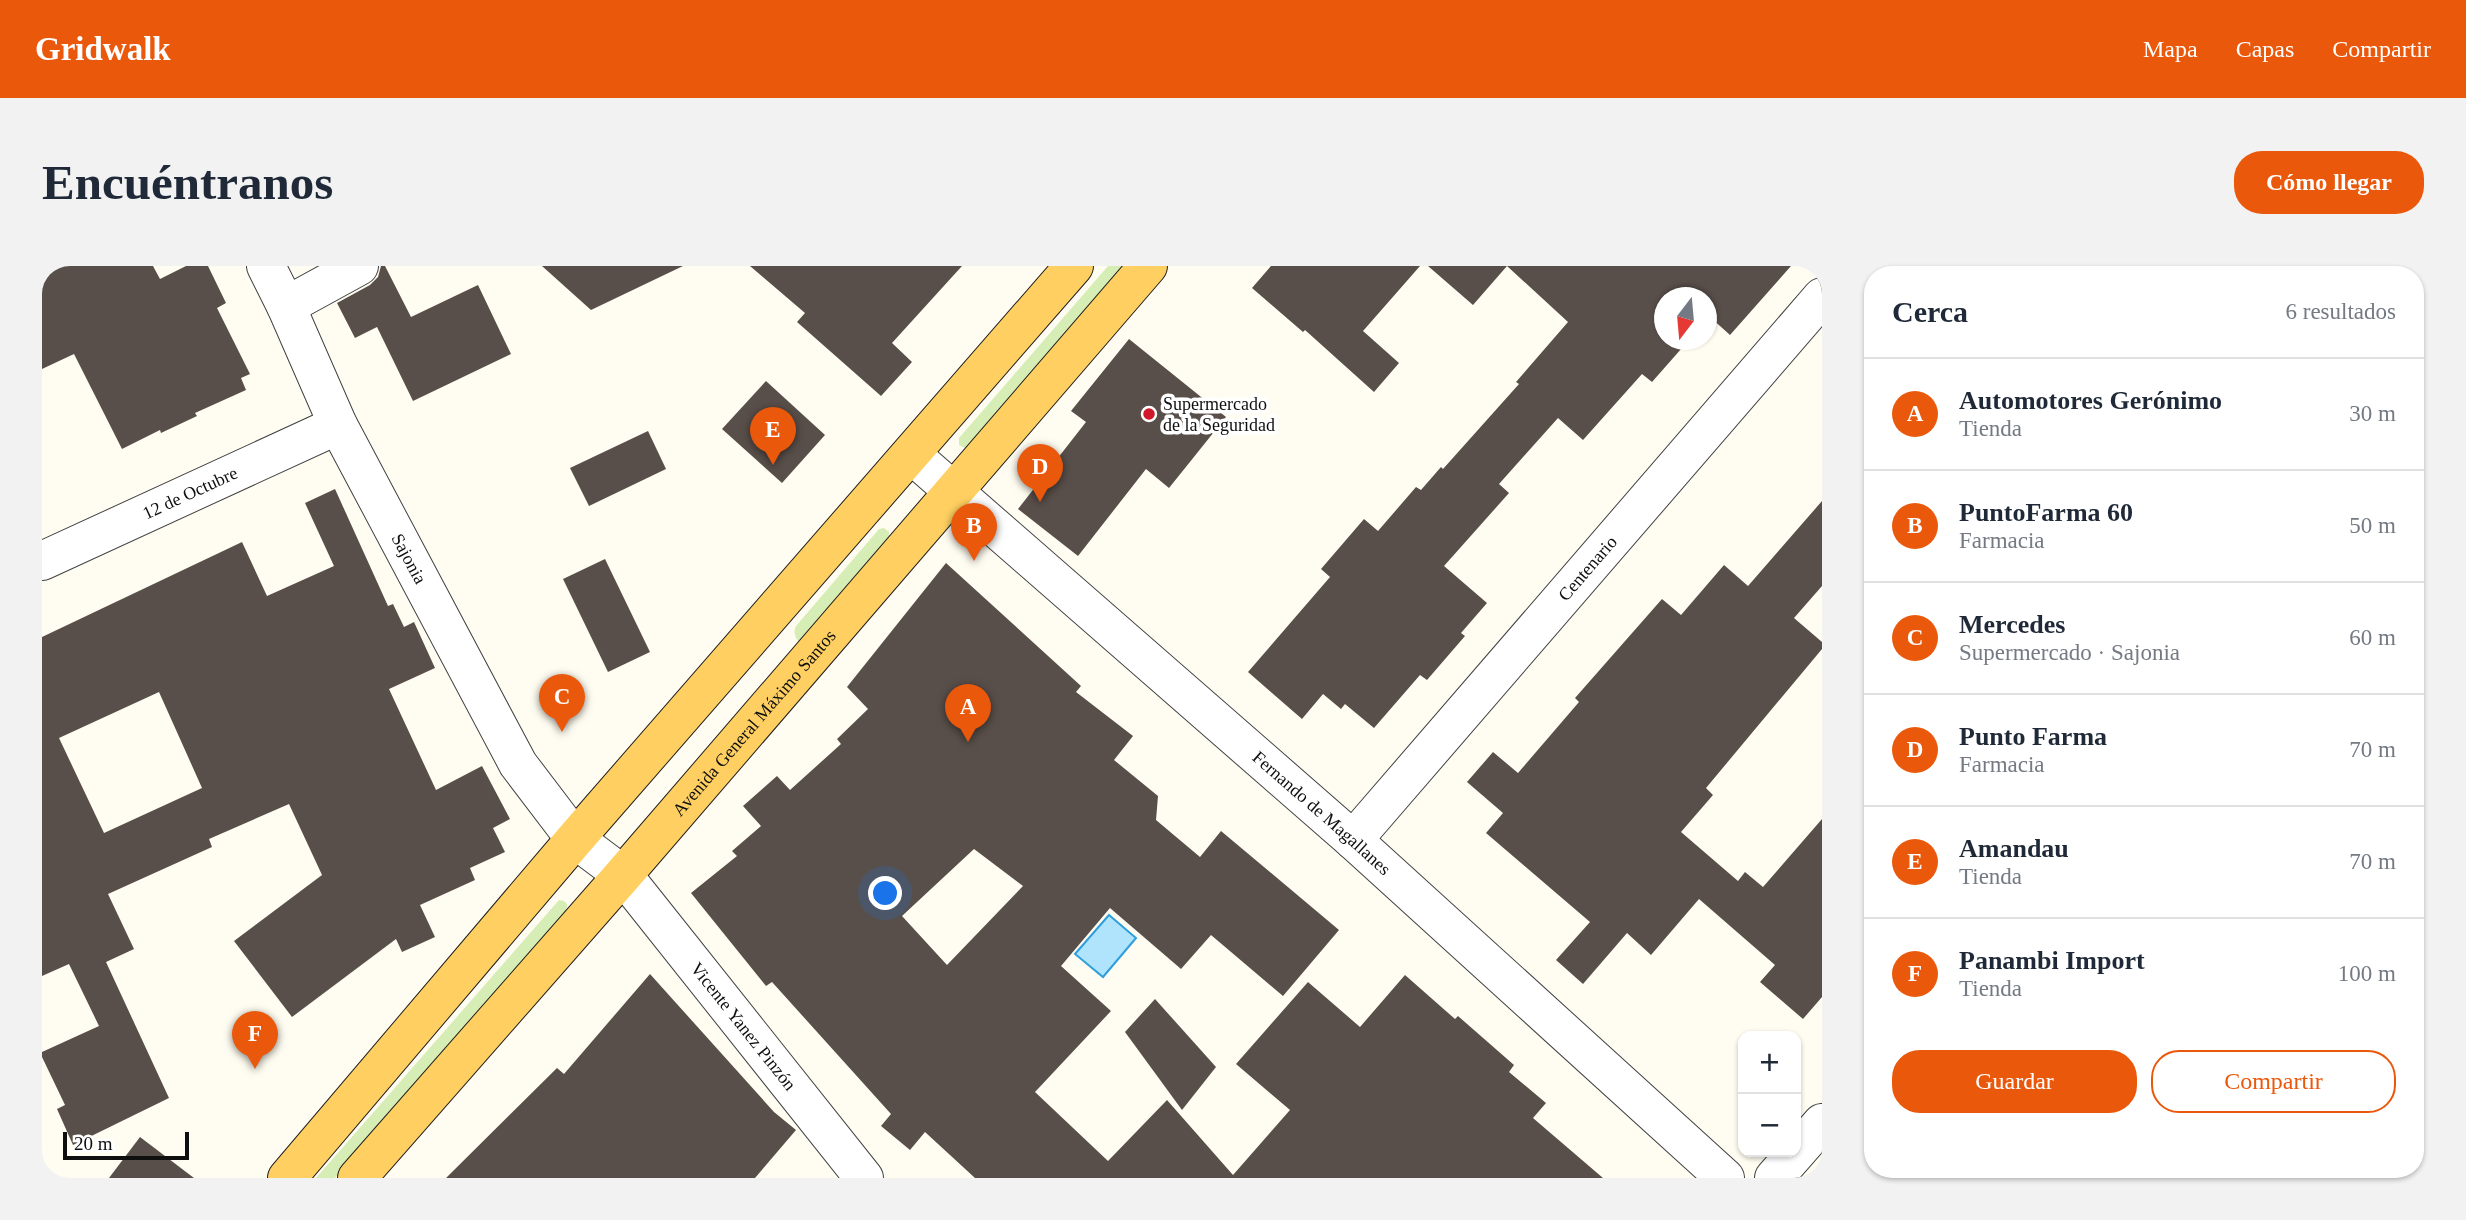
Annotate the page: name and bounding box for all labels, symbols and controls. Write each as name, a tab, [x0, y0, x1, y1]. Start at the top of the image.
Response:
text: Gridwalk	[35, 31, 171, 67]
text: Mapa	[2143, 36, 2198, 62]
text: Capas	[2236, 36, 2294, 62]
text: Compartir	[2332, 36, 2431, 62]
button: Cómo llegar	[2234, 151, 2424, 214]
text: Encuéntranos	[42, 155, 333, 210]
north arrow	[1654, 287, 1717, 350]
text: Cerca	[1892, 295, 1968, 328]
text: 6 resultados	[2285, 299, 2396, 324]
text: Automotores Gerónimo	[1959, 386, 2222, 415]
place label: Supermercado de la Seguridad	[1163, 394, 1275, 435]
text: A	[1907, 401, 1923, 426]
text: 30 m	[2349, 401, 2396, 426]
marker: Supermercado de la Seguridad	[1141, 406, 1157, 422]
pin: E	[750, 407, 796, 465]
text: Tienda	[1959, 416, 2022, 441]
pin: D	[1017, 444, 1063, 502]
street label: 12 de Octubre	[140, 463, 241, 523]
text: PuntoFarma 60	[1959, 498, 2133, 527]
pin: B	[951, 503, 997, 561]
text: B	[1907, 513, 1923, 538]
text: 50 m	[2349, 513, 2396, 538]
text: Farmacia	[1959, 528, 2045, 553]
street label: Sajonia	[388, 530, 431, 587]
street label: Centenario	[1554, 532, 1621, 605]
text: Mercedes	[1959, 610, 2065, 639]
text: C	[1907, 625, 1923, 650]
text: 60 m	[2349, 625, 2396, 650]
street label: Avenida General Máximo Santos	[668, 626, 840, 820]
text: Supermercado · Sajonia	[1959, 640, 2180, 665]
pin: C	[539, 674, 585, 732]
pin: A	[945, 684, 991, 742]
text: Punto Farma	[1959, 722, 2107, 751]
text: D	[1907, 737, 1923, 762]
text: 70 m	[2349, 737, 2396, 762]
street label: Fernando de Magallanes	[1249, 747, 1395, 879]
text: Farmacia	[1959, 752, 2045, 777]
text: Amandau	[1959, 834, 2069, 863]
text: E	[1907, 849, 1923, 874]
text: 70 m	[2349, 849, 2396, 874]
text: Tienda	[1959, 864, 2022, 889]
your location	[868, 876, 902, 910]
text: Panambi Import	[1959, 946, 2145, 975]
street label: Vicente Yanez Pinzón	[687, 958, 800, 1094]
text: F	[1908, 961, 1922, 986]
text: 100 m	[2338, 961, 2396, 986]
text: Tienda	[1959, 976, 2022, 1001]
pin: F	[232, 1011, 278, 1069]
map controls	[1738, 1031, 1801, 1157]
button: +	[1738, 1031, 1801, 1094]
button: Guardar	[1892, 1050, 2137, 1113]
button: Compartir	[2151, 1050, 2396, 1113]
button: −	[1738, 1094, 1801, 1157]
scale bar	[63, 1129, 189, 1161]
text: 20 m	[74, 1133, 113, 1154]

